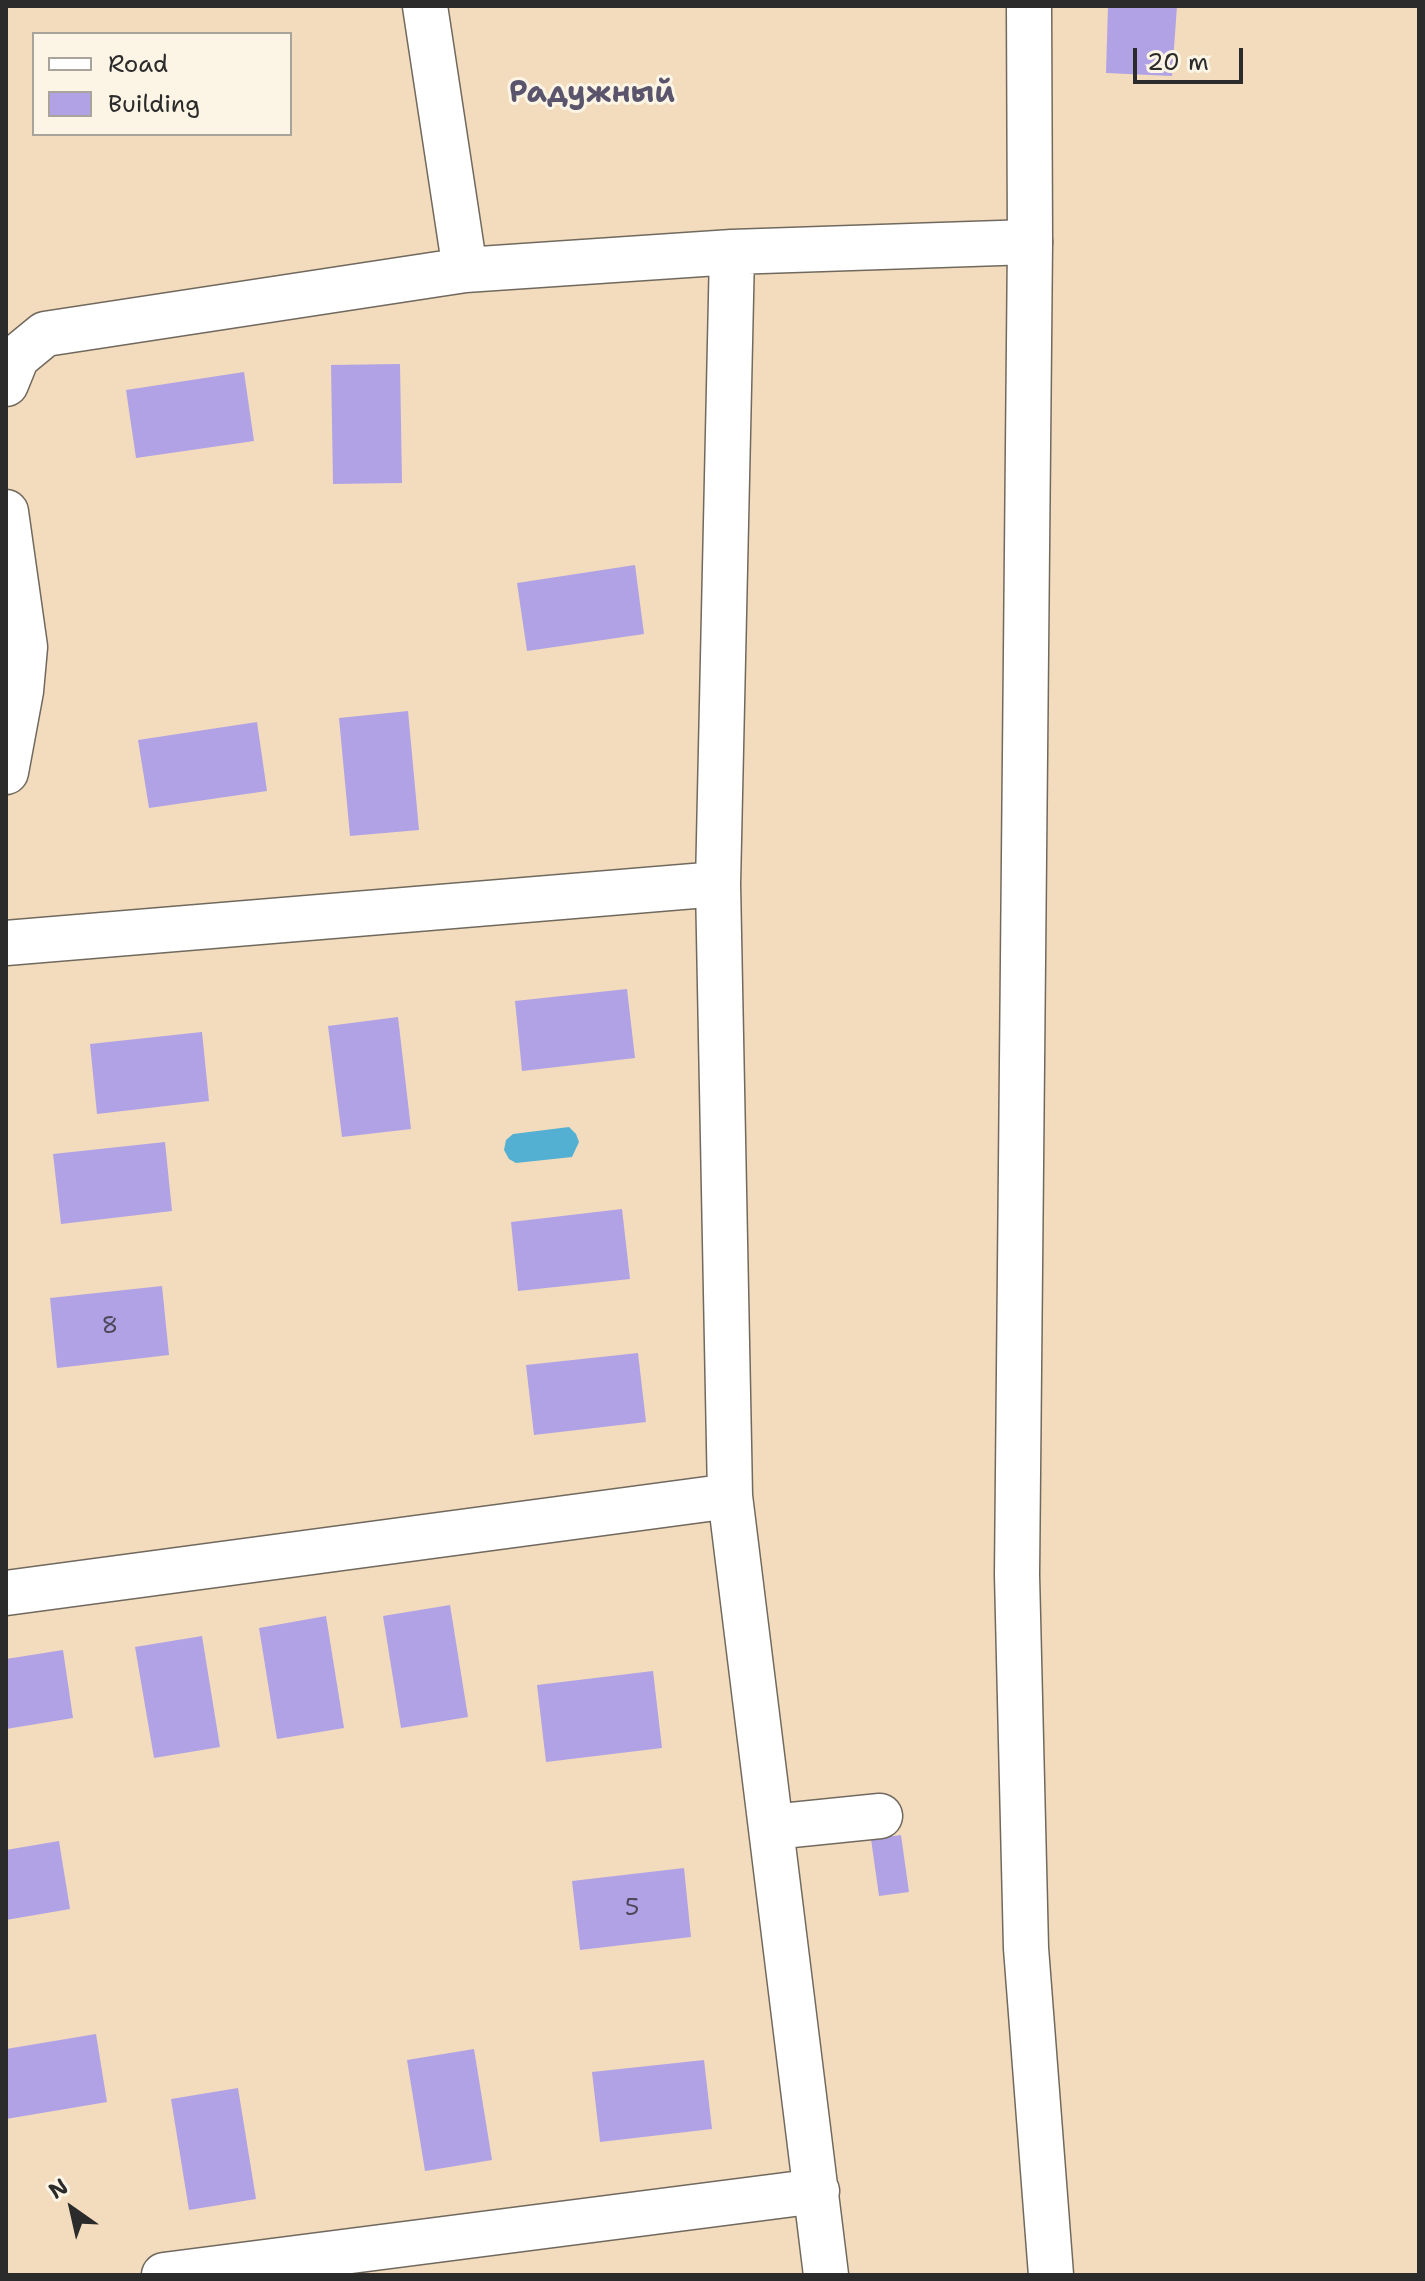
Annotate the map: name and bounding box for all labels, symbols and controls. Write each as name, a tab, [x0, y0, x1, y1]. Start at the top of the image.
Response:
legend	[32, 32, 292, 136]
scale bar	[1137, 32, 1247, 82]
text: 20 m	[1147, 46, 1209, 78]
text: Road	[108, 48, 168, 80]
district label: Радужный	[509, 76, 675, 112]
text: Building	[108, 88, 200, 120]
house number: 8	[102, 1313, 118, 1341]
house number: 5	[625, 1895, 639, 1923]
north arrow	[32, 2169, 112, 2249]
text: N	[43, 2172, 74, 2206]

